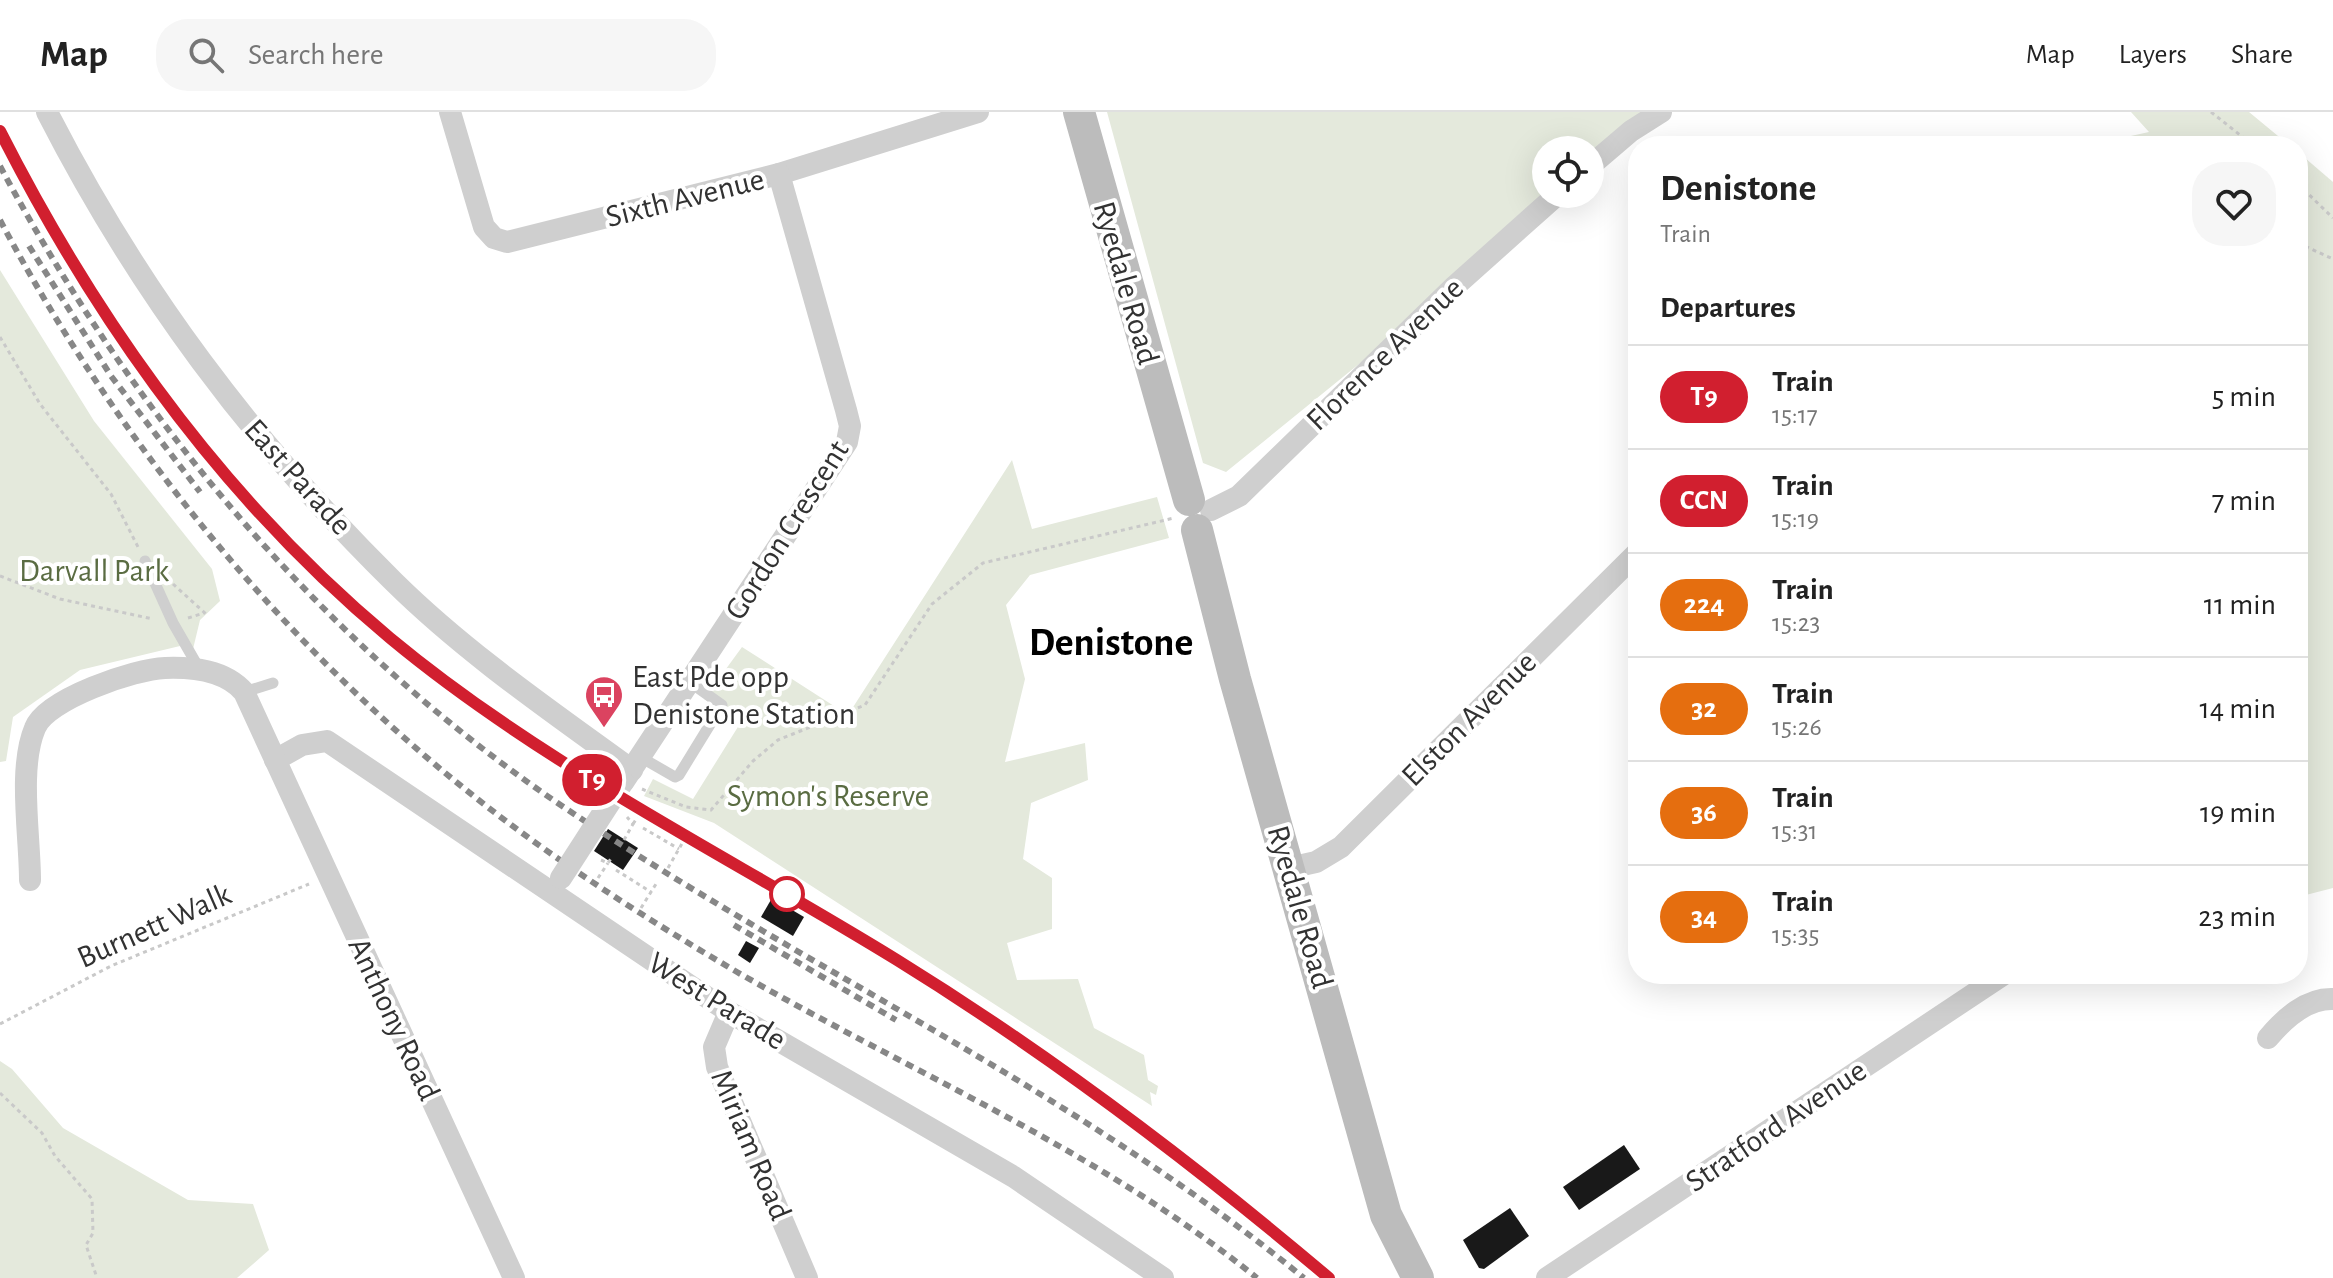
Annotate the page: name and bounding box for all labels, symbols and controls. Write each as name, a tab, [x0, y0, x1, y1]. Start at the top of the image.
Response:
search box	[156, 19, 716, 91]
icon: search	[184, 33, 228, 77]
text: Map	[40, 36, 108, 74]
text: Search here	[248, 40, 384, 70]
text: Map	[2026, 41, 2075, 69]
text: Layers	[2119, 41, 2187, 69]
text: Share	[2231, 41, 2293, 69]
map controls	[1532, 136, 1604, 208]
button: locate	[1532, 136, 1604, 208]
button: heart	[2192, 162, 2276, 246]
street label: Sixth Avenue	[602, 163, 768, 233]
text: Denistone	[1660, 170, 1816, 208]
street label: Ryedale Road	[1087, 198, 1165, 368]
text: Train	[1660, 221, 1711, 247]
street label: Florence Avenue	[1300, 272, 1470, 436]
text: Departures	[1660, 293, 1796, 323]
text: Train	[1772, 367, 1834, 397]
text: 5 min	[2212, 382, 2276, 412]
text: T9	[1690, 383, 1718, 411]
text: 15:17	[1772, 402, 1818, 428]
street label: East Parade	[238, 413, 358, 541]
street label: Gordon Crescent	[719, 435, 855, 625]
text: Train	[1772, 471, 1834, 501]
text: 7 min	[2212, 486, 2276, 516]
text: CCN	[1680, 487, 1728, 515]
text: 15:19	[1772, 506, 1819, 532]
park label: Darvall Park	[19, 555, 169, 587]
text: Train	[1772, 575, 1834, 605]
text: 11 min	[2204, 590, 2276, 620]
text: 224	[1684, 591, 1724, 619]
text: 15:23	[1772, 610, 1820, 636]
district label: Denistone	[1029, 623, 1193, 663]
street label: Elston Avenue	[1396, 646, 1542, 792]
place label: East Pde opp Denistone Station	[632, 661, 855, 730]
bus stop icon: East Pde opp Denistone Station	[583, 674, 625, 729]
text: Train	[1772, 679, 1834, 709]
text: 14 min	[2200, 694, 2276, 724]
text: 32	[1691, 695, 1717, 723]
text: 15:26	[1772, 714, 1822, 740]
line badge: T9	[556, 754, 628, 806]
text: T9	[578, 766, 606, 794]
park label: Symon's Reserve	[727, 780, 929, 812]
text: Train	[1772, 783, 1834, 813]
text: 19 min	[2200, 798, 2276, 828]
text: 36	[1691, 799, 1717, 827]
text: 15:31	[1772, 818, 1817, 844]
street label: Ryedale Road	[1261, 822, 1339, 992]
unlabelled marker	[770, 877, 804, 911]
street label: Burnett Walk	[72, 878, 236, 974]
text: Train	[1772, 887, 1834, 917]
text: 23 min	[2198, 902, 2276, 932]
text: 34	[1691, 903, 1717, 931]
text: 15:35	[1772, 922, 1819, 948]
street label: Anthony Road	[342, 933, 446, 1105]
street label: West Parade	[643, 946, 791, 1056]
street label: Stratford Avenue	[1680, 1054, 1872, 1198]
street label: Miriam Road	[705, 1065, 797, 1225]

